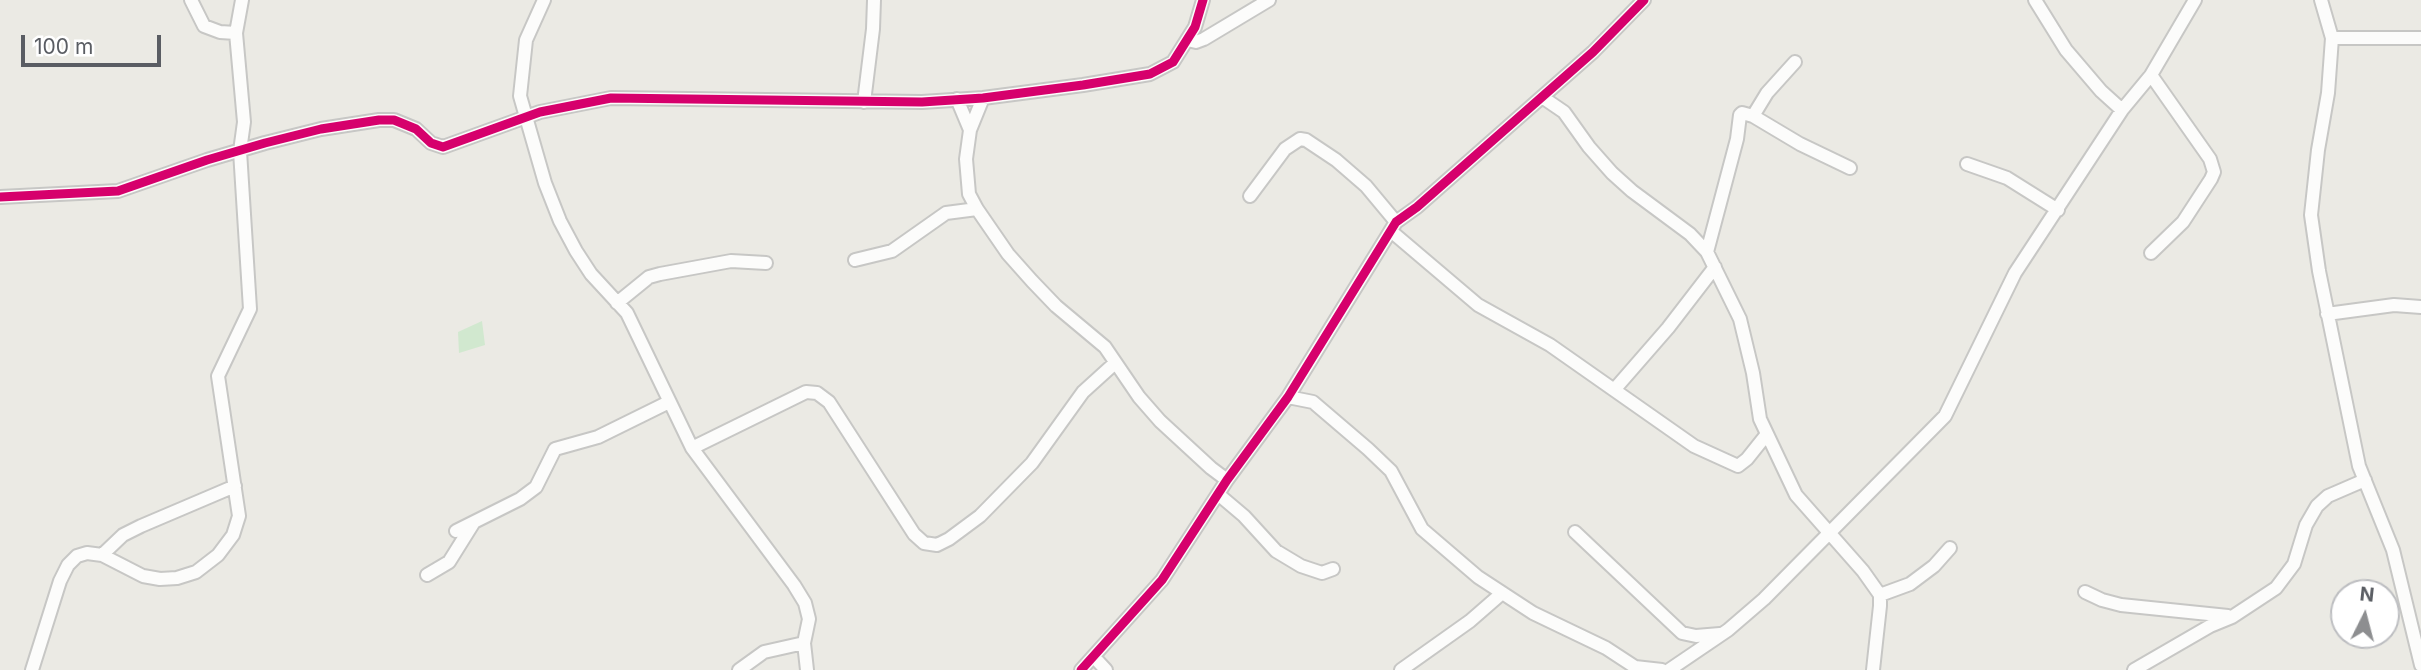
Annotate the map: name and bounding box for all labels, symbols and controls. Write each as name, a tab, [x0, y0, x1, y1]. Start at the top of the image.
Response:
scale bar	[24, 21, 164, 65]
text: 100 m	[34, 34, 93, 59]
north arrow	[2330, 579, 2400, 649]
text: N	[2359, 582, 2375, 607]

